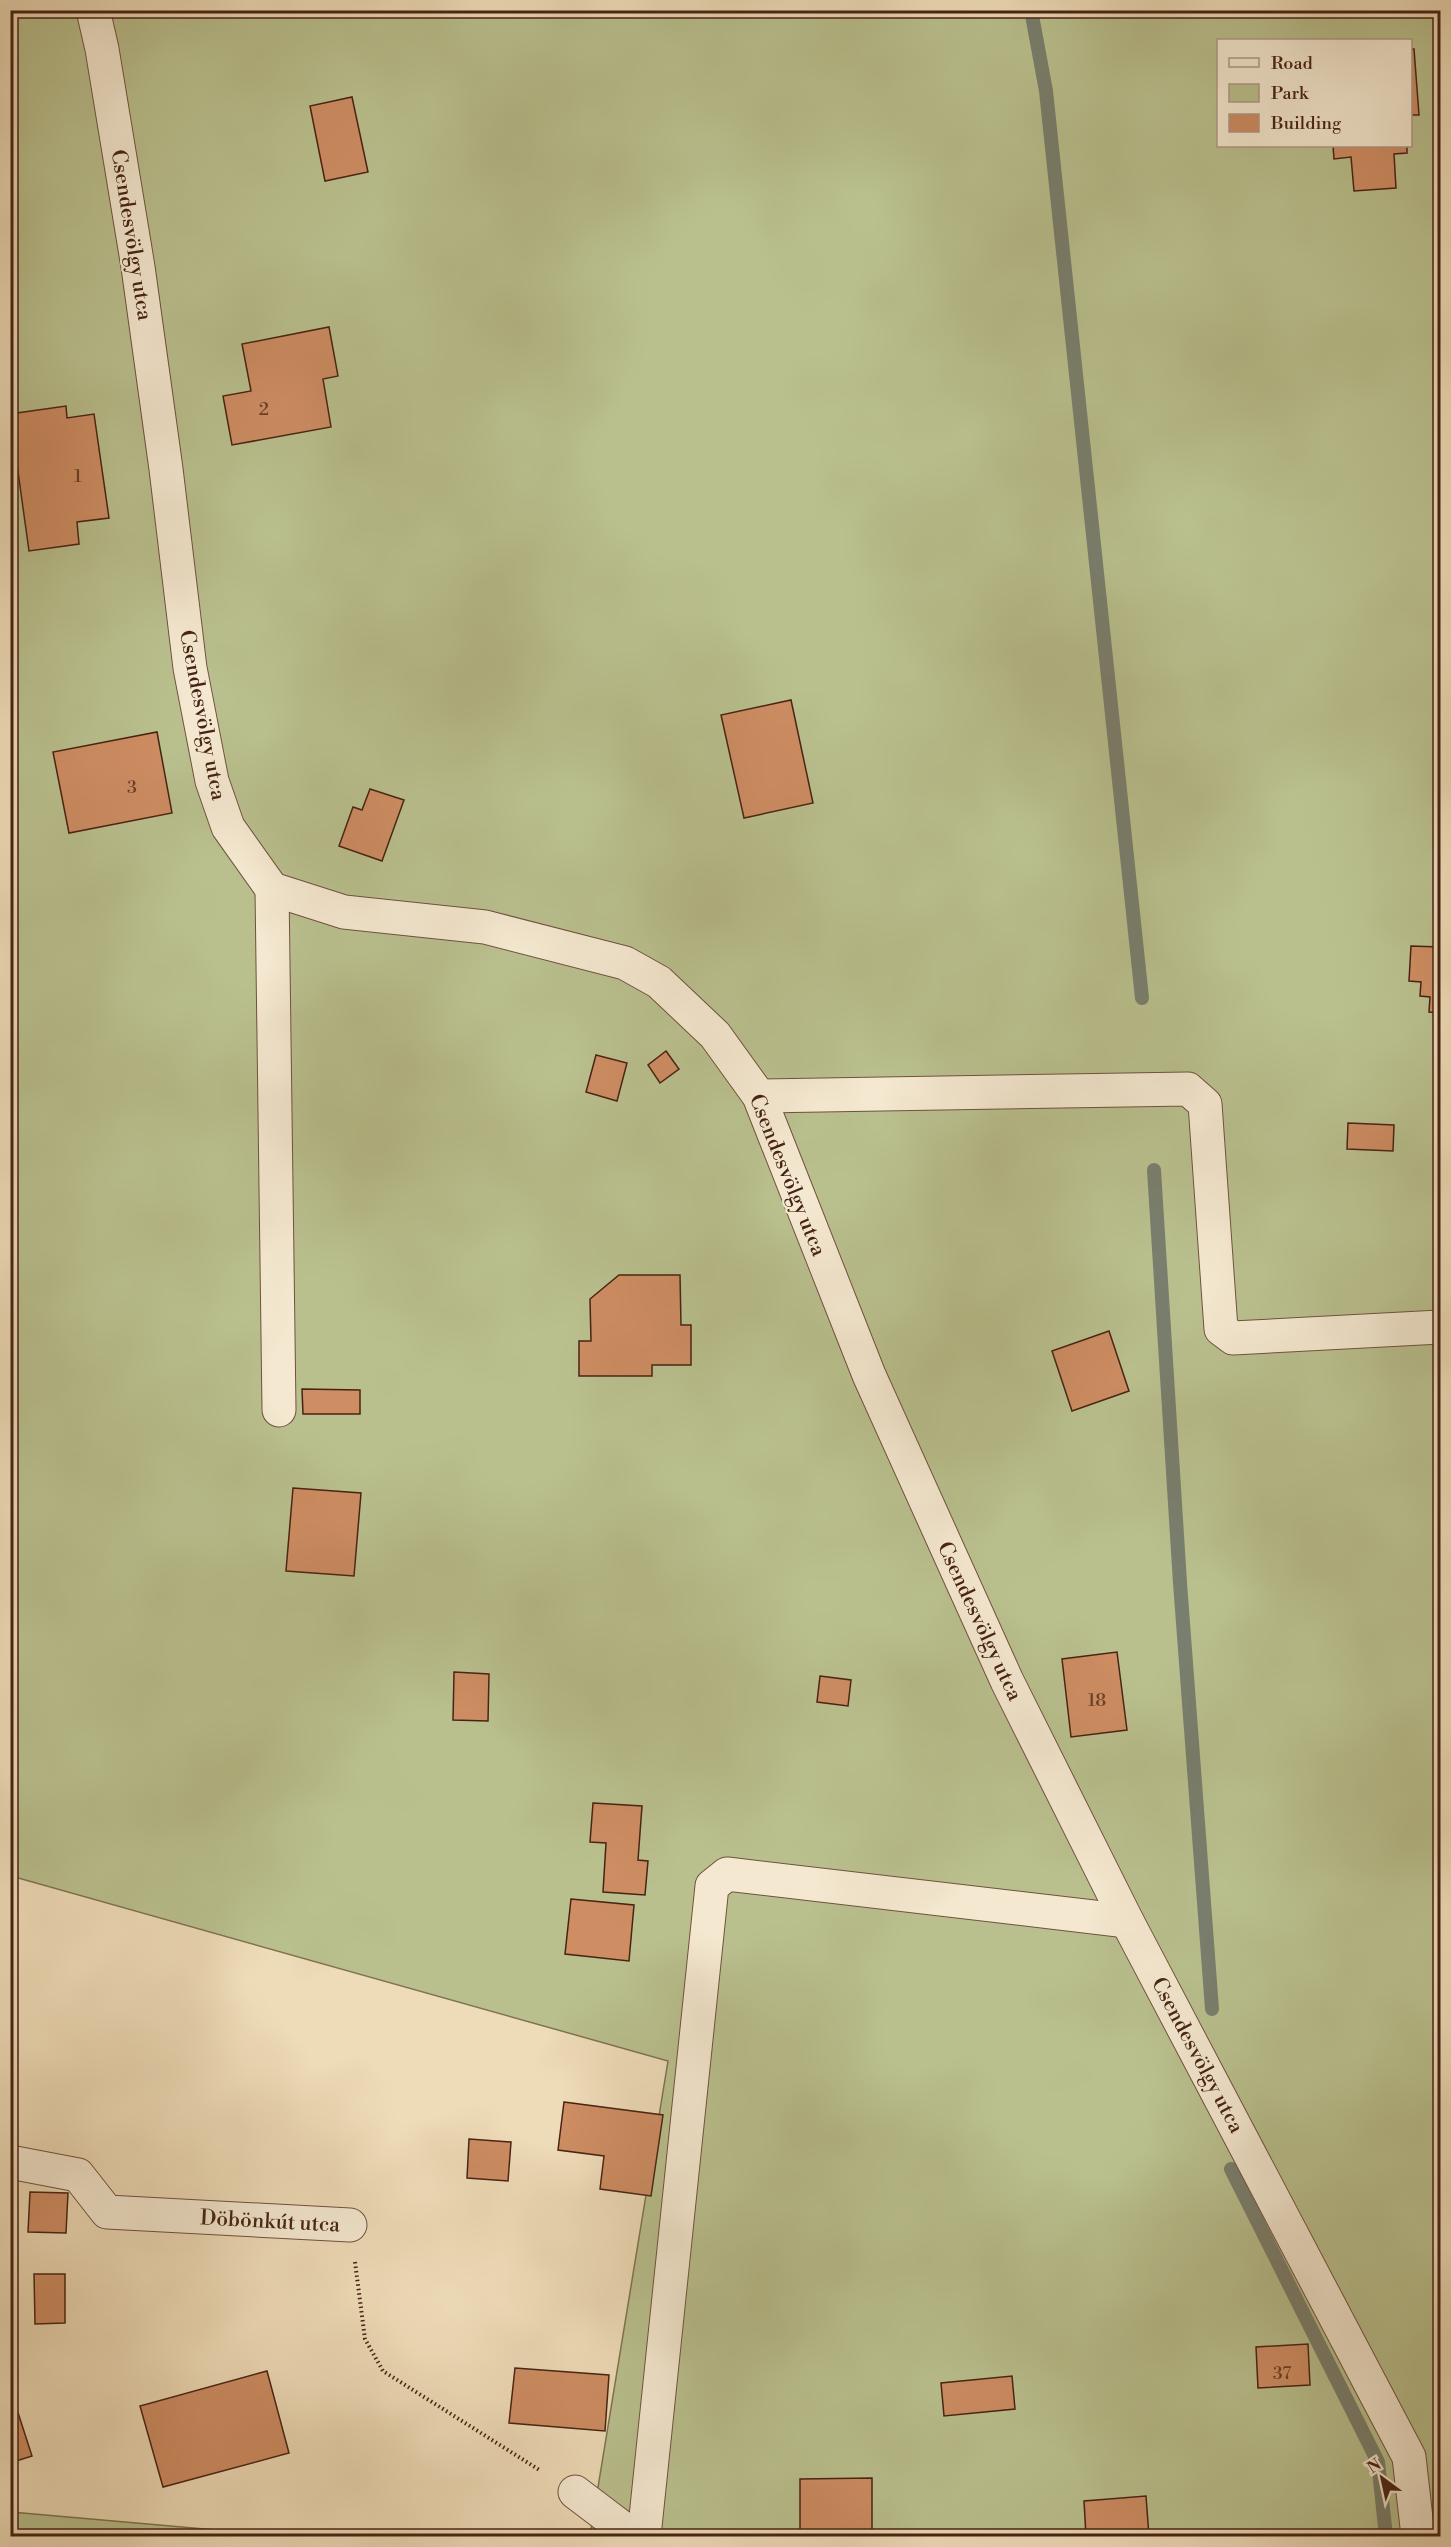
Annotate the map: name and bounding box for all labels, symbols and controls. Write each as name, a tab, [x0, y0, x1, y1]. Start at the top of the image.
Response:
legend	[1217, 39, 1412, 147]
text: Road	[1271, 52, 1314, 75]
text: Park	[1271, 82, 1310, 105]
text: Building	[1270, 112, 1342, 135]
street label: Csendesvölgy utca	[105, 148, 157, 323]
house number: 2	[259, 398, 269, 421]
house number: 1	[74, 465, 82, 488]
street label: Csendesvölgy utca	[173, 628, 231, 803]
house number: 3	[127, 776, 137, 799]
street label: Csendesvölgy utca	[743, 1090, 832, 1261]
street label: Csendesvölgy utca	[931, 1538, 1028, 1705]
house number: 18	[1088, 1689, 1106, 1712]
street label: Csendesvölgy utca	[1145, 1973, 1249, 2138]
street label: Döbönkút utca	[199, 2205, 341, 2239]
house number: 37	[1273, 2362, 1291, 2385]
north arrow	[1352, 2448, 1412, 2508]
text: N	[1364, 2454, 1385, 2478]

